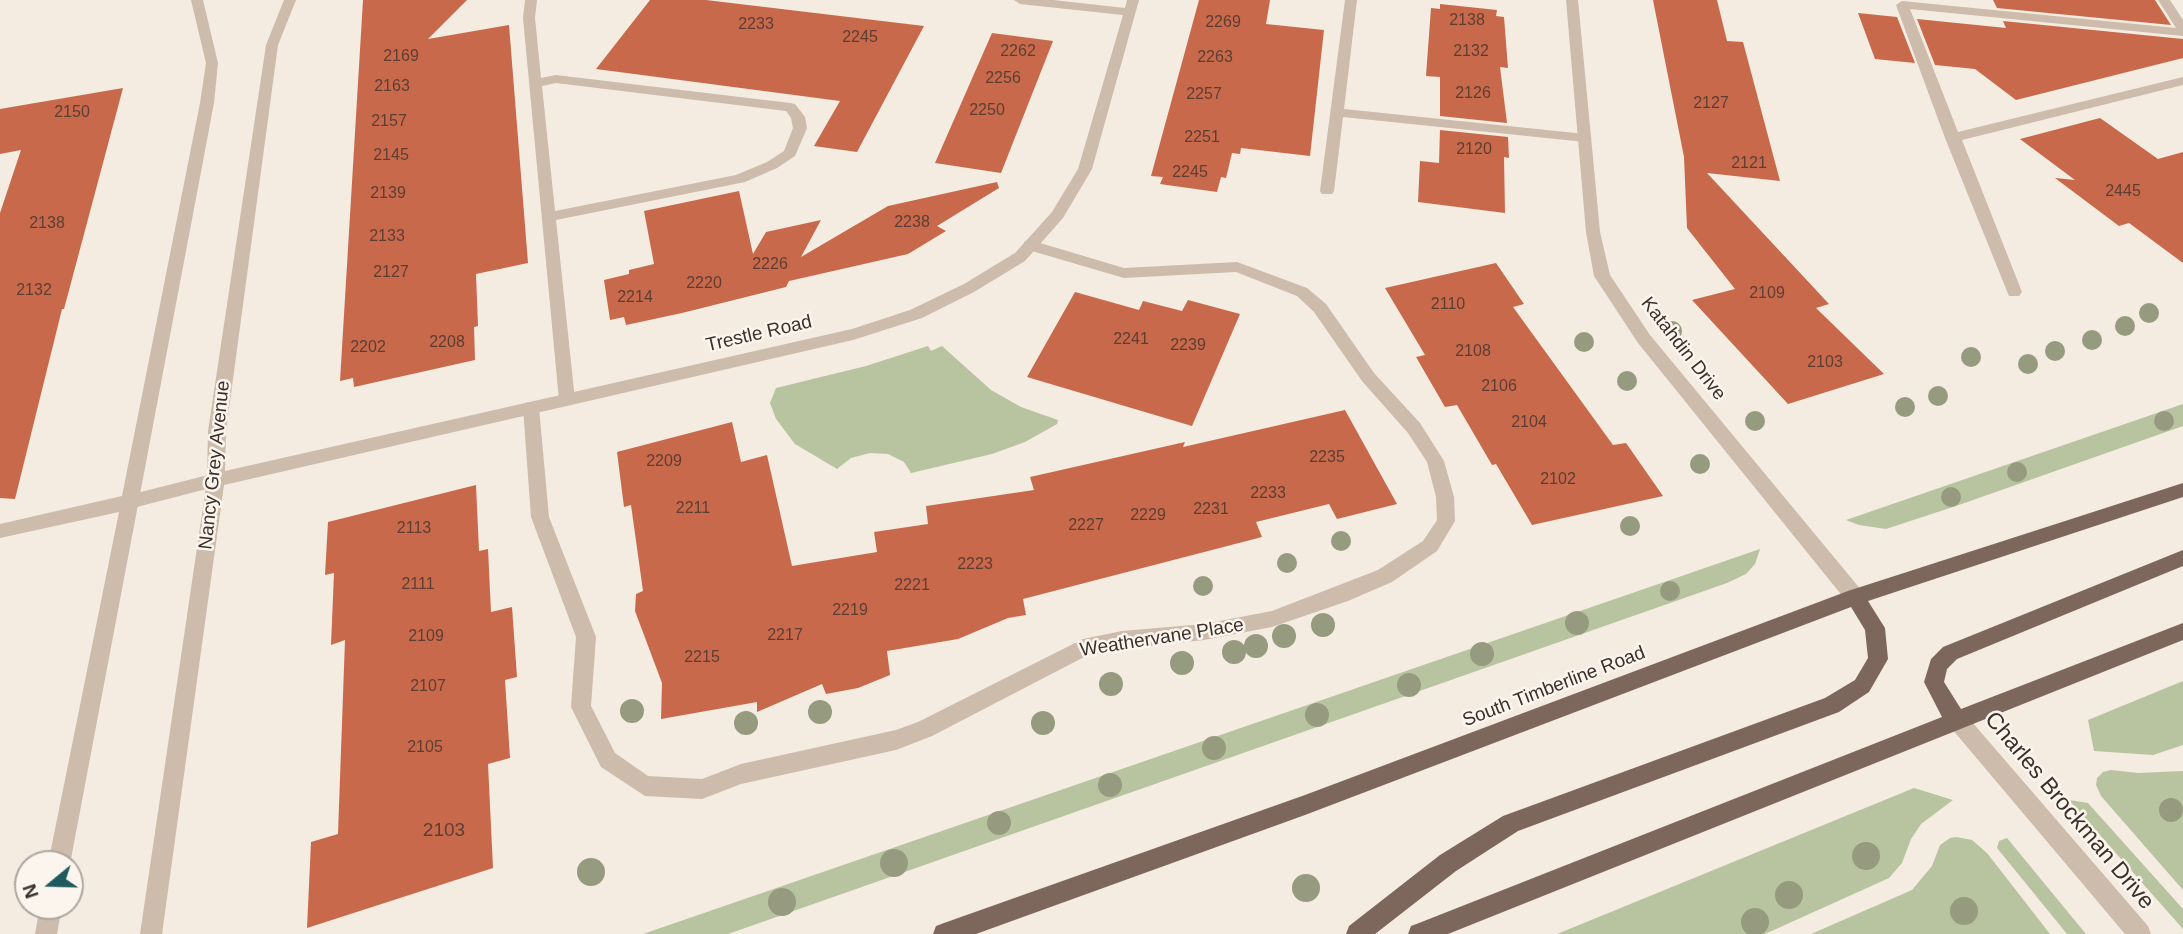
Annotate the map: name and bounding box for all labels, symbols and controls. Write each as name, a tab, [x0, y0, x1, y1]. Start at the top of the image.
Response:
house number: 2138	[1449, 11, 1485, 31]
house number: 2269	[1205, 13, 1241, 33]
house number: 2233	[738, 15, 774, 35]
house number: 2245	[842, 28, 878, 48]
house number: 2262	[1000, 42, 1036, 62]
house number: 2132	[1453, 42, 1489, 62]
house number: 2169	[383, 47, 419, 67]
house number: 2263	[1197, 48, 1233, 68]
house number: 2256	[985, 69, 1021, 89]
house number: 2163	[374, 77, 410, 97]
house number: 2126	[1455, 84, 1491, 104]
house number: 2257	[1186, 85, 1222, 105]
house number: 2127	[1693, 94, 1729, 114]
house number: 2250	[969, 101, 1005, 121]
house number: 2150	[54, 103, 90, 123]
house number: 2157	[371, 112, 407, 132]
house number: 2251	[1184, 128, 1220, 148]
house number: 2120	[1456, 140, 1492, 160]
house number: 2145	[373, 146, 409, 166]
house number: 2121	[1731, 154, 1767, 174]
house number: 2245	[1172, 163, 1208, 183]
house number: 2445	[2105, 182, 2141, 202]
house number: 2139	[370, 184, 406, 204]
house number: 2238	[894, 213, 930, 233]
house number: 2138	[29, 214, 65, 234]
house number: 2133	[369, 227, 405, 247]
house number: 2226	[752, 255, 788, 275]
house number: 2127	[373, 263, 409, 283]
house number: 2220	[686, 274, 722, 294]
house number: 2132	[16, 281, 52, 301]
house number: 2109	[1749, 284, 1785, 304]
house number: 2214	[617, 288, 653, 308]
street label: Katahdin Drive	[1636, 293, 1730, 405]
house number: 2110	[1431, 295, 1465, 315]
street label: Trestle Road	[704, 311, 814, 357]
house number: 2241	[1113, 330, 1149, 350]
house number: 2208	[429, 333, 465, 353]
house number: 2239	[1170, 336, 1206, 356]
house number: 2202	[350, 338, 386, 358]
house number: 2108	[1455, 342, 1491, 362]
house number: 2103	[1807, 353, 1843, 373]
house number: 2106	[1481, 377, 1517, 397]
street label: Nancy Grey Avenue	[195, 379, 235, 551]
house number: 2104	[1511, 413, 1547, 433]
house number: 2235	[1309, 448, 1345, 468]
house number: 2209	[646, 452, 682, 472]
house number: 2102	[1540, 470, 1576, 490]
house number: 2233	[1250, 484, 1286, 504]
house number: 2211	[676, 499, 710, 519]
house number: 2231	[1193, 500, 1229, 520]
house number: 2229	[1130, 506, 1166, 526]
house number: 2227	[1068, 516, 1104, 536]
house number: 2113	[397, 519, 431, 539]
house number: 2223	[957, 555, 993, 575]
house number: 2111	[401, 575, 435, 595]
house number: 2221	[894, 576, 930, 596]
house number: 2219	[832, 601, 868, 621]
street label: Weathervane Place	[1078, 614, 1246, 662]
house number: 2217	[767, 626, 803, 646]
house number: 2109	[408, 627, 444, 647]
street label: South Timberline Road	[1460, 642, 1648, 732]
house number: 2215	[684, 648, 720, 668]
house number: 2107	[410, 677, 446, 697]
street label: Charles Brockman Drive	[1978, 707, 2160, 915]
house number: 2105	[407, 738, 443, 758]
house number: 2103	[423, 820, 465, 842]
north arrow	[14, 850, 84, 920]
text: N	[18, 881, 43, 901]

